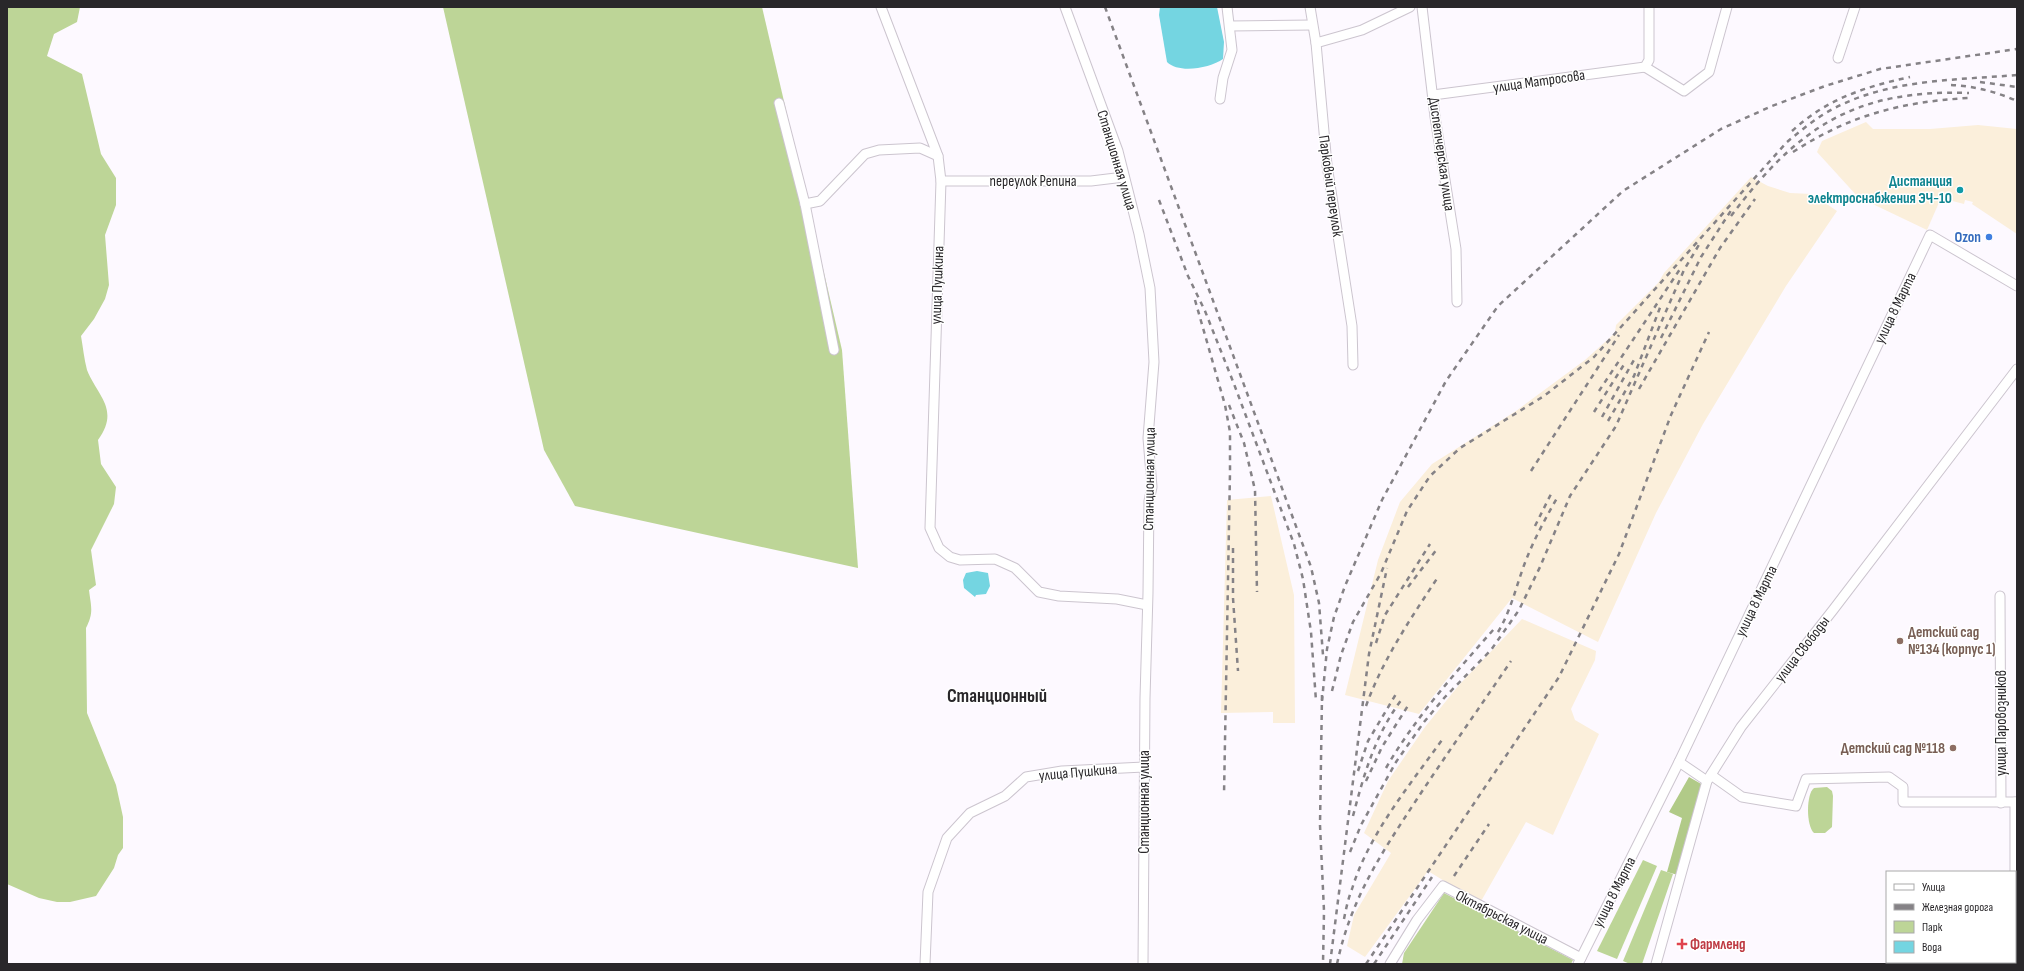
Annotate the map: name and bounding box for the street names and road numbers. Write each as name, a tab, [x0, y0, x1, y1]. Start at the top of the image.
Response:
street label: улица Матросова	[1492, 66, 1586, 97]
street label: Диспетчерская улица	[1424, 96, 1459, 212]
street label: Станционная улица	[1092, 108, 1141, 213]
street label: Парковый переулок	[1314, 134, 1347, 238]
street label: переулок Репина	[989, 172, 1077, 191]
street label: улица Пушкина	[927, 245, 948, 325]
street label: улица 8 Марта	[1870, 269, 1921, 347]
street label: Станционная улица	[1139, 427, 1160, 531]
street label: улица 8 Марта	[1731, 562, 1782, 640]
street label: улица Свободы	[1771, 612, 1834, 686]
street label: улица Паровозников	[1992, 670, 2011, 776]
street label: Станционная улица	[1135, 750, 1154, 854]
street label: улица Пушкина	[1038, 760, 1118, 785]
street label: улица 8 Марта	[1589, 853, 1640, 931]
street label: Октябрьская улица	[1452, 886, 1552, 949]

